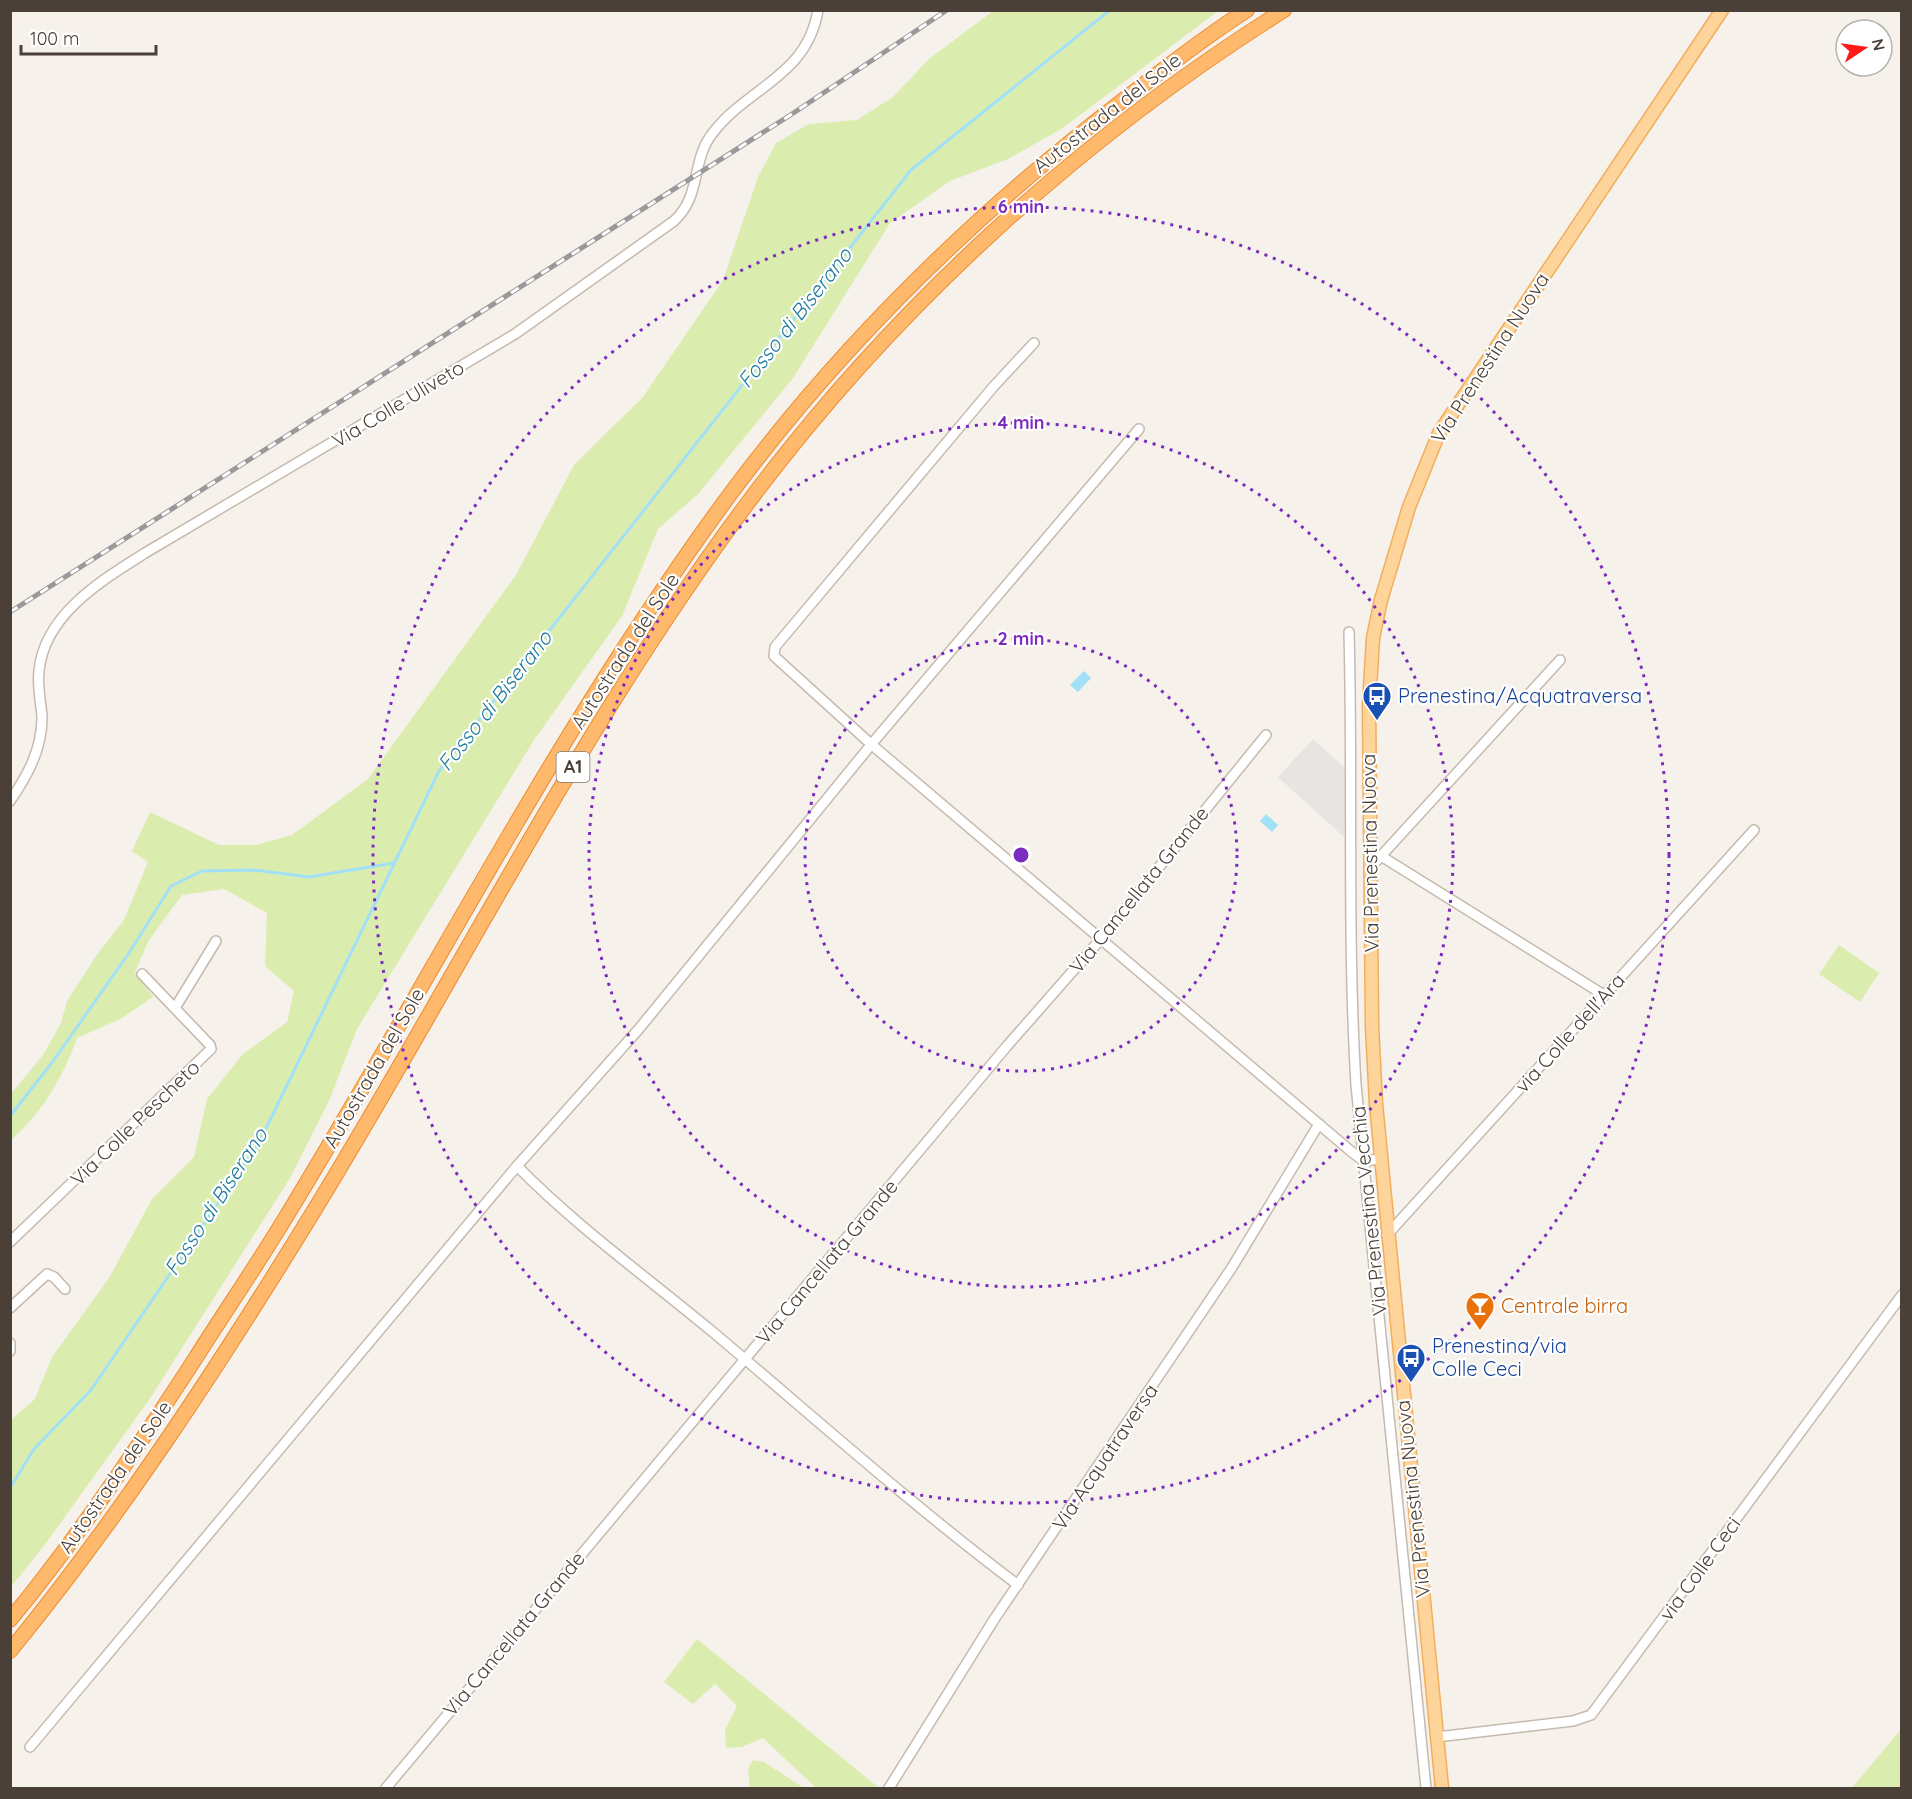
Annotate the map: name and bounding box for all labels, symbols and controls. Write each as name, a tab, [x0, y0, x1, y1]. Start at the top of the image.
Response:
scale bar	[21, 18, 156, 56]
north arrow	[1834, 18, 1894, 78]
text: 100 m	[30, 27, 79, 50]
text: N	[1868, 37, 1890, 53]
street label: Autostrada del Sole	[1028, 47, 1186, 178]
text: 6 min	[998, 195, 1044, 218]
water label: Fosso di Biserano	[731, 241, 858, 393]
street label: Via Prenestina Nuova	[1425, 268, 1554, 448]
street label: Via Colle Uliveto	[327, 354, 468, 453]
text: 4 min	[997, 411, 1045, 434]
street label: Autostrada del Sole	[565, 568, 684, 733]
water label: Fosso di Biserano	[431, 624, 558, 776]
text: 2 min	[998, 627, 1044, 650]
bus stop icon: Prenestina/Acquatraversa	[1361, 680, 1393, 722]
place label: Prenestina/Acquatraversa	[1398, 683, 1642, 708]
road number: A1	[556, 752, 590, 782]
street label: Via Prenestina Nuova	[1355, 753, 1384, 953]
street label: Via Cancellata Grande	[1064, 801, 1214, 978]
centre of rings	[1011, 845, 1031, 865]
street label: via Colle dell'Ara	[1509, 968, 1630, 1098]
street label: Autostrada del Sole	[318, 983, 430, 1152]
street label: Via Colle Pescheto	[65, 1055, 205, 1191]
street label: Via Prenestina Vecchia	[1345, 1105, 1392, 1317]
water label: Fosso di Biserano	[158, 1122, 273, 1280]
street label: Via Cancellata Grande	[750, 1174, 903, 1349]
bar icon: Centrale birra	[1464, 1290, 1496, 1332]
place label: Centrale birra	[1501, 1293, 1628, 1318]
place label: Prenestina/via Colle Ceci	[1432, 1333, 1567, 1381]
bus stop icon: Prenestina/via Colle Ceci	[1395, 1342, 1427, 1384]
street label: Via Acquatraversa	[1046, 1379, 1163, 1535]
street label: Autostrada del Sole	[52, 1395, 177, 1558]
street label: Via Prenestina Nuova	[1390, 1399, 1435, 1599]
street label: via Colle Ceci	[1654, 1512, 1746, 1626]
street label: Via Cancellata Grande	[437, 1546, 590, 1721]

